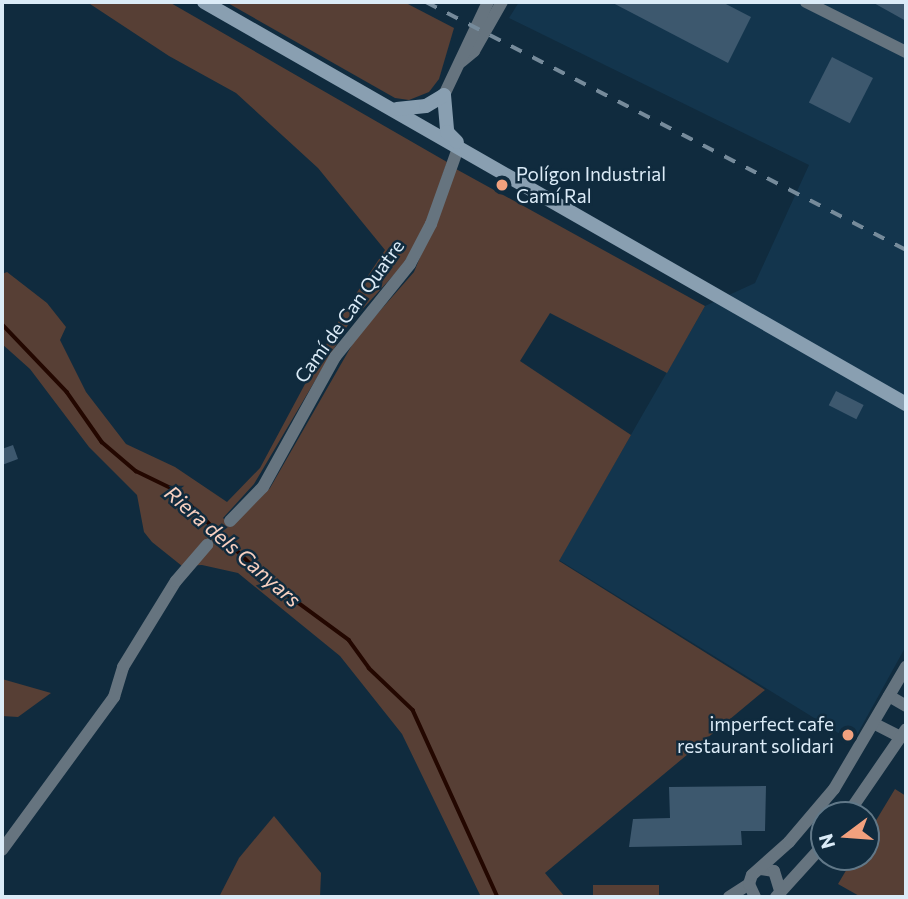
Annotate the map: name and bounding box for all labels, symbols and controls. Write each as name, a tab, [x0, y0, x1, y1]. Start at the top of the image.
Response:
place label: Polígon Industrial Camí Ral	[516, 163, 666, 207]
marker: Polígon Industrial Camí Ral	[494, 177, 510, 193]
street label: Camí de Can Quatre	[289, 235, 409, 387]
water label: Riera dels Canyars	[160, 480, 306, 612]
place label: imperfect cafe restaurant solidari	[677, 713, 834, 757]
marker: imperfect cafe restaurant solidari	[840, 727, 856, 743]
north arrow	[810, 801, 880, 871]
text: N	[813, 831, 839, 851]

